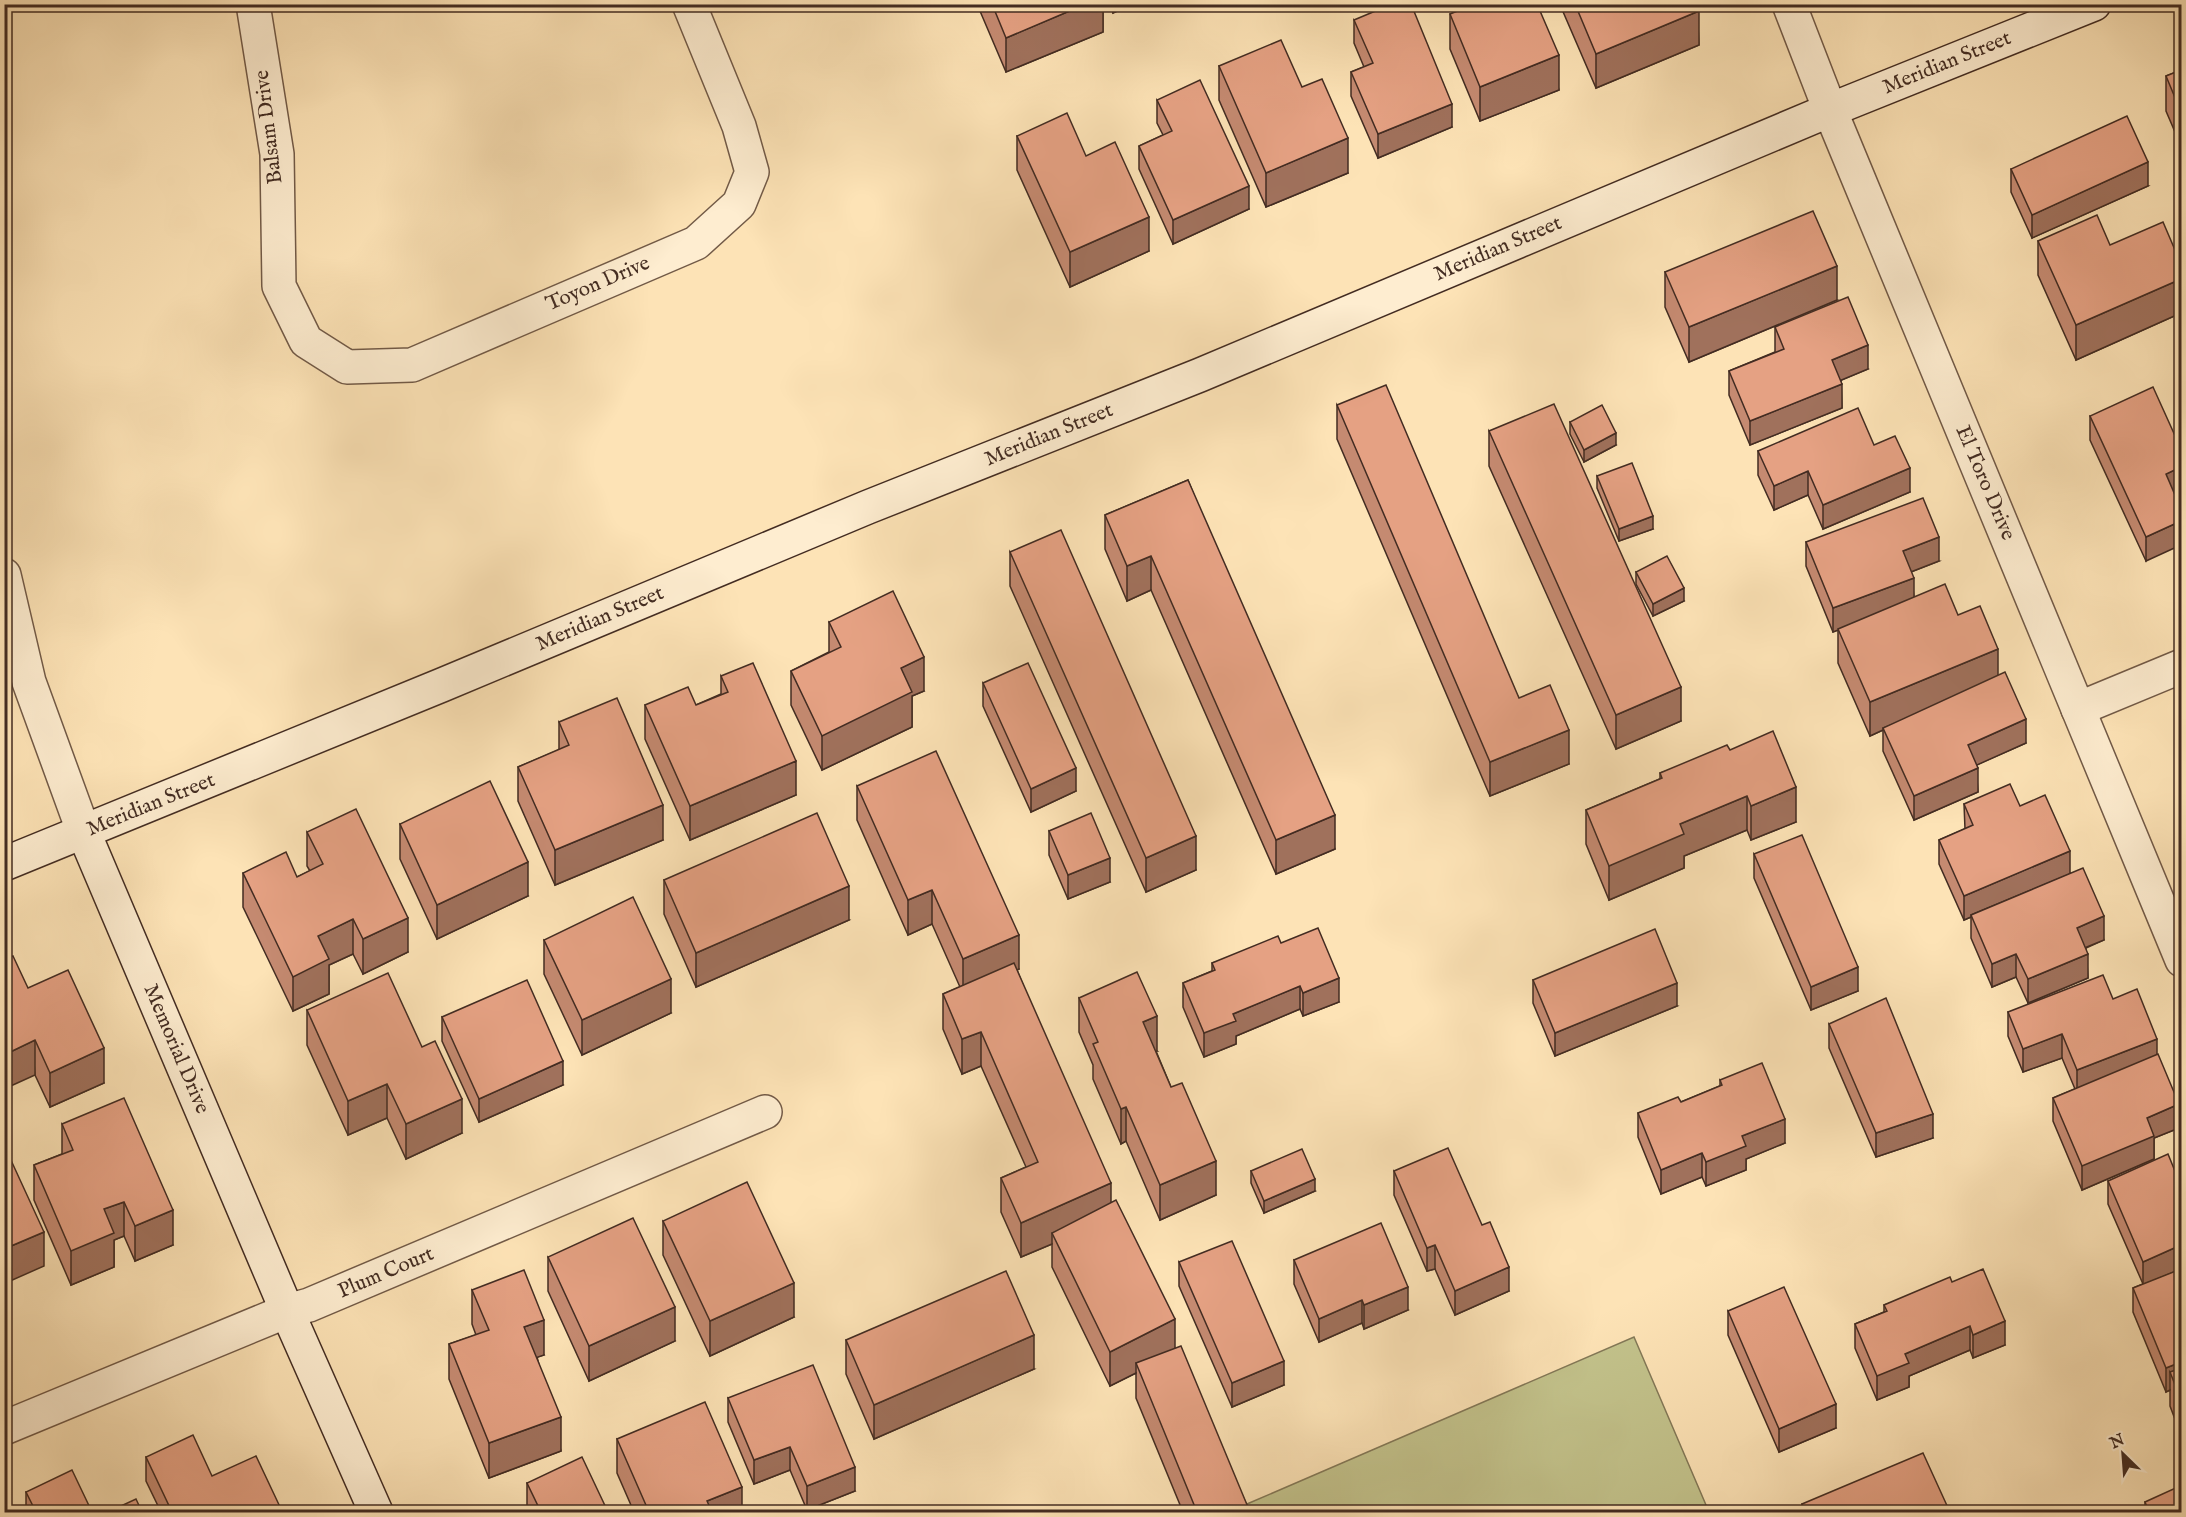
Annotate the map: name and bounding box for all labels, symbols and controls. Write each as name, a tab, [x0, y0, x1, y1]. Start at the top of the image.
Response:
street label: Meridian Street	[1879, 25, 2015, 101]
street label: Balsam Drive	[249, 68, 289, 186]
street label: Meridian Street	[1430, 210, 1566, 288]
street label: Toyon Drive	[542, 250, 654, 318]
street label: Meridian Street	[981, 397, 1117, 473]
street label: El Toro Drive	[1949, 422, 2021, 545]
street label: Meridian Street	[532, 580, 668, 658]
street label: Meridian Street	[83, 767, 219, 843]
street label: Memorial Drive	[137, 980, 216, 1118]
street label: Plum Court	[334, 1241, 438, 1305]
north arrow	[2093, 1424, 2153, 1484]
text: N	[2106, 1430, 2128, 1455]

